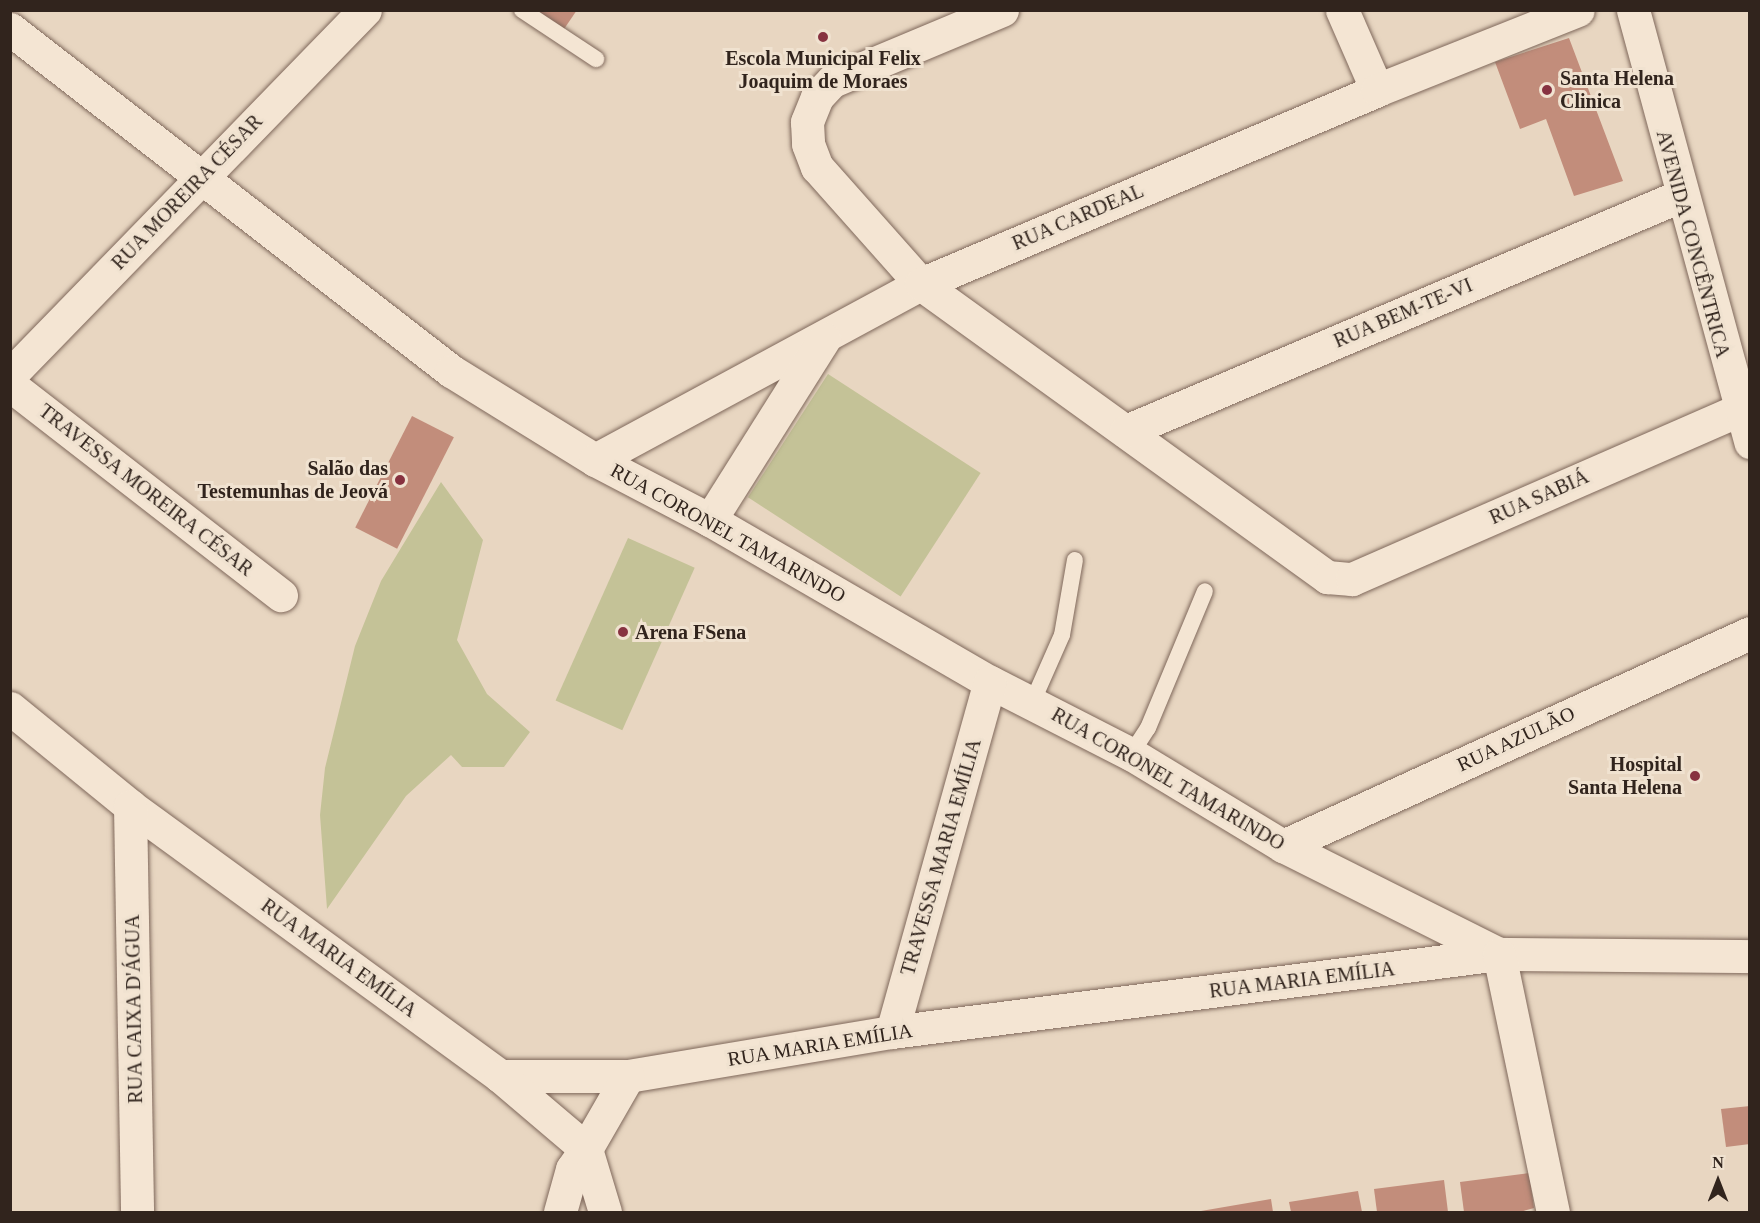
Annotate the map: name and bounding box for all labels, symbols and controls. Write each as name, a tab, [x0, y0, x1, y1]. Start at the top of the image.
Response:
marker: Escola Municipal Felix Joaquim de Moraes	[816, 30, 830, 44]
place label: Escola Municipal Felix Joaquim de Moraes	[725, 47, 921, 94]
place label: Santa Helena Clinica	[1560, 66, 1674, 113]
marker: Santa Helena Clinica	[1538, 81, 1556, 99]
street label: RUA MOREIRA CÉSAR	[106, 109, 268, 275]
street label: AVENIDA CONCÊNTRICA	[1651, 127, 1735, 361]
street label: RUA CARDEAL	[1008, 178, 1148, 256]
street label: RUA BEM-TE-VI	[1330, 273, 1476, 353]
street label: TRAVESSA MOREIRA CÉSAR	[33, 398, 259, 582]
place label: Salão das Testemunhas de Jeová	[198, 456, 388, 503]
street label: RUA CORONEL TAMARINDO	[605, 458, 851, 608]
street label: RUA SABIÁ	[1485, 464, 1593, 530]
marker: Salão das Testemunhas de Jeová	[393, 473, 407, 487]
place label: Arena FSena	[635, 620, 746, 644]
marker: Arena FSena	[616, 625, 630, 639]
street label: RUA AZULÃO	[1452, 701, 1580, 777]
street label: RUA CORONEL TAMARINDO	[1046, 702, 1290, 856]
street label: TRAVESSA MARIA EMÍLIA	[895, 735, 987, 979]
place label: Hospital Santa Helena	[1568, 752, 1682, 799]
marker: Hospital Santa Helena	[1686, 767, 1704, 785]
street label: RUA MARIA EMÍLIA	[256, 893, 422, 1023]
street label: RUA CAIXA D'ÁGUA	[120, 913, 148, 1105]
street label: RUA MARIA EMÍLIA	[1207, 957, 1397, 1003]
street label: RUA MARIA EMÍLIA	[725, 1018, 915, 1072]
north arrow	[1688, 1151, 1748, 1211]
text: N	[1712, 1154, 1724, 1171]

